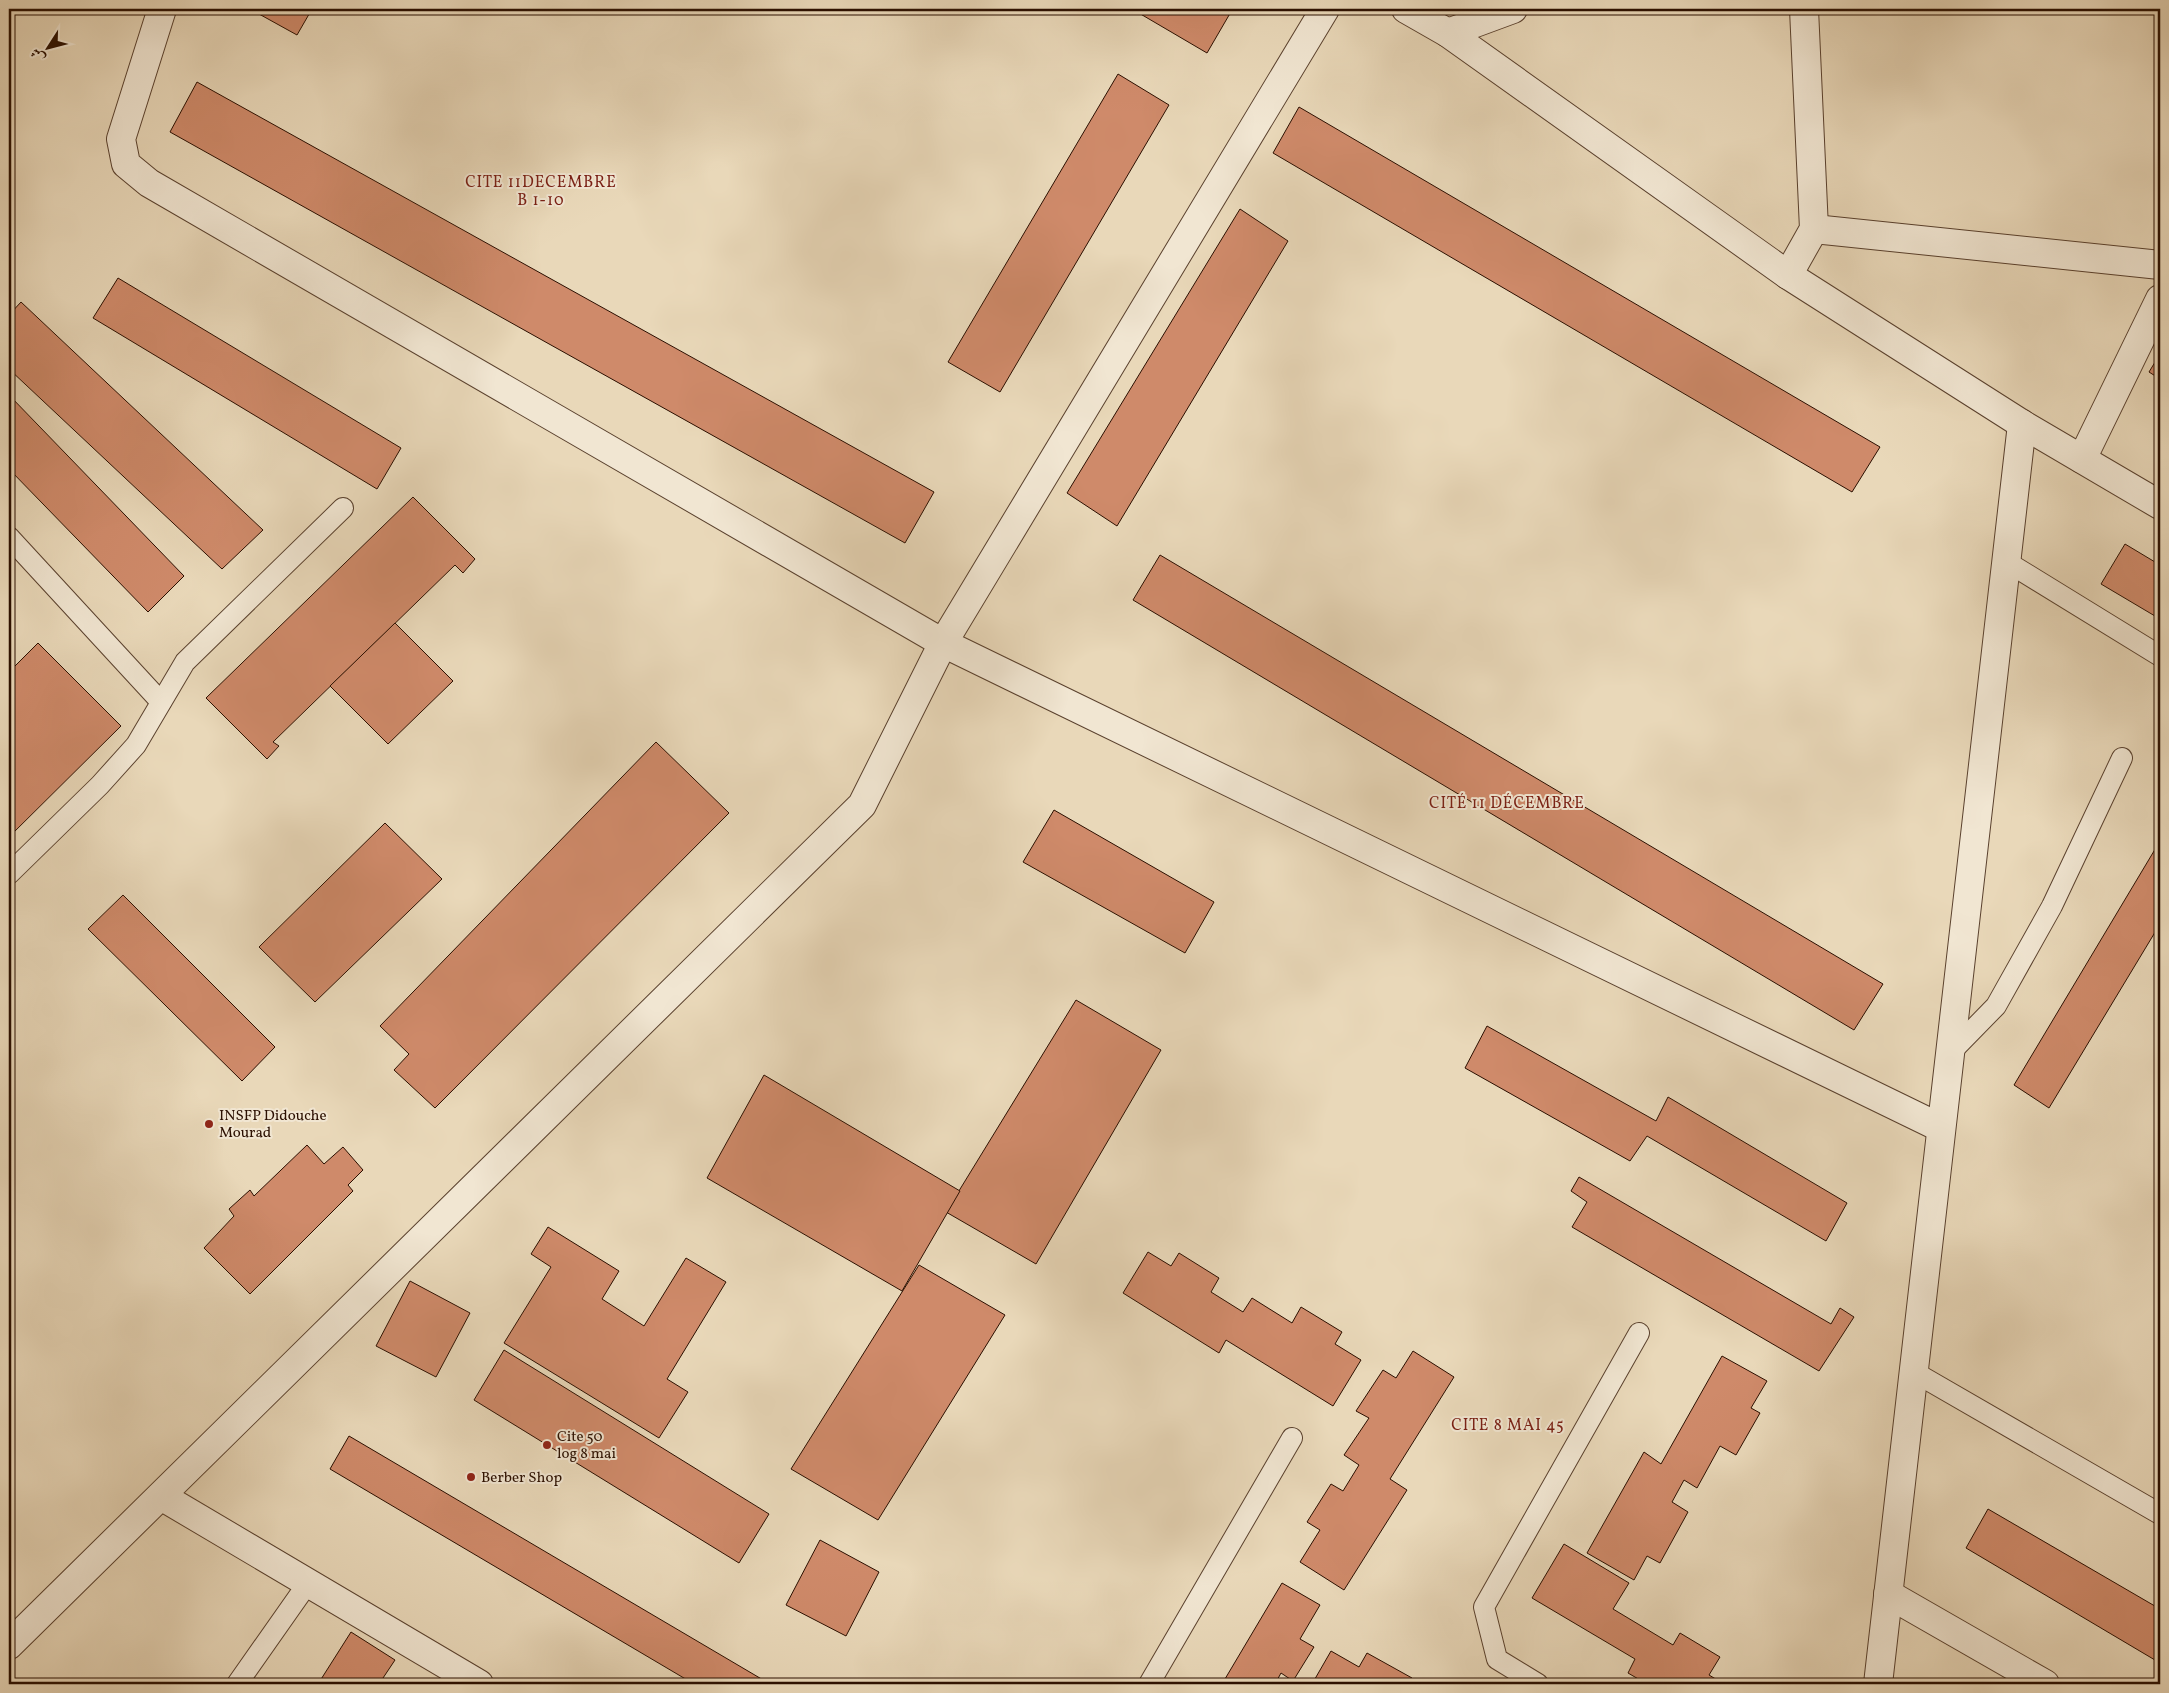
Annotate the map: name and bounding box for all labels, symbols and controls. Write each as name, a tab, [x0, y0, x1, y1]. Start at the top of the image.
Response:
north arrow	[22, 22, 72, 72]
text: ش	[27, 43, 50, 66]
district label: CITE 11DECEMBRE B 1-10	[465, 172, 617, 212]
district label: CITÉ 11 DÉCEMBRE	[1429, 793, 1585, 815]
place label: INSFP Didouche Mourad	[219, 1106, 327, 1144]
marker: INSFP Didouche Mourad	[203, 1118, 215, 1130]
district label: CITE 8 MAI 45	[1451, 1415, 1565, 1437]
place label: Cite 50 log 8 mai	[557, 1427, 616, 1465]
marker: Cite 50 log 8 mai	[541, 1439, 553, 1451]
place label: Berber Shop	[481, 1468, 562, 1489]
marker: Berber Shop	[465, 1471, 477, 1483]

